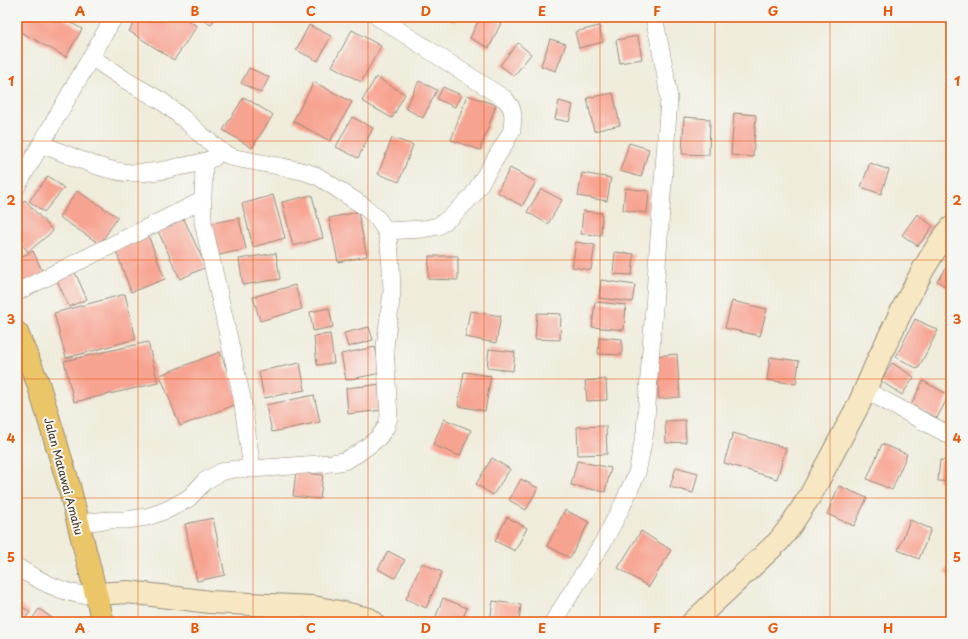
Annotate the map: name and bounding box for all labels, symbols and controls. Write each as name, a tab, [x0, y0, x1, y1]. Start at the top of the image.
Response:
text: A	[75, 1, 85, 20]
text: B	[191, 1, 200, 20]
text: C	[306, 1, 316, 20]
text: D	[421, 1, 431, 20]
text: E	[538, 1, 546, 20]
text: F	[653, 1, 661, 20]
text: G	[768, 1, 778, 20]
text: H	[883, 1, 893, 20]
text: 1	[8, 71, 14, 90]
text: 1	[954, 71, 960, 90]
text: 2	[6, 190, 16, 209]
text: 2	[952, 190, 962, 209]
text: 3	[7, 309, 16, 328]
text: 3	[953, 309, 962, 328]
street label: Jalan Matawai Amahu	[40, 415, 88, 537]
text: 4	[7, 428, 16, 447]
text: 4	[953, 428, 962, 447]
text: 5	[7, 547, 15, 566]
text: 5	[953, 547, 961, 566]
text: A	[75, 618, 85, 637]
text: B	[191, 618, 200, 637]
text: C	[306, 618, 316, 637]
text: D	[421, 618, 431, 637]
text: E	[538, 618, 546, 637]
text: F	[653, 618, 661, 637]
text: G	[768, 618, 778, 637]
text: H	[883, 618, 893, 637]

